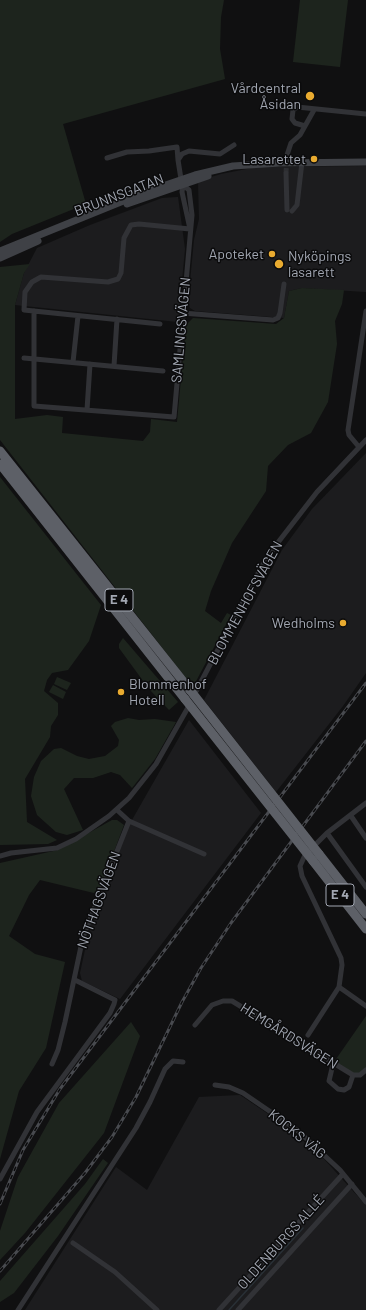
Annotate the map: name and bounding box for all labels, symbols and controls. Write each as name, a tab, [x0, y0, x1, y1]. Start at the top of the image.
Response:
place label: Vårdcentral Åsidan	[231, 80, 301, 112]
marker: Vårdcentral Åsidan	[304, 90, 316, 102]
place label: Lasarettet	[242, 151, 306, 167]
marker: Lasarettet	[309, 154, 319, 164]
street label: BRUNNSGATAN	[72, 170, 166, 220]
place label: Apoteket	[209, 246, 264, 262]
place label: Nyköpings lasarett	[288, 248, 351, 280]
marker: Apoteket	[267, 249, 277, 259]
marker: Nyköpings lasarett	[273, 258, 285, 270]
street label: SAMLINGSVÄGEN	[168, 276, 194, 384]
street label: BLOMMENHOFSVÄGEN	[204, 538, 286, 668]
road number: E 4	[105, 589, 133, 611]
place label: Wedholms	[272, 615, 335, 631]
marker: Wedholms	[338, 618, 348, 628]
place label: Blommenhof Hotell	[129, 676, 207, 708]
marker: Blommenhof Hotell	[116, 687, 126, 697]
street label: NÖTHAGSVÄGEN	[74, 849, 124, 951]
road number: E 4	[326, 884, 354, 906]
street label: HEMGÅRDSVÄGEN	[237, 999, 341, 1073]
street label: KOCKS VÄG	[265, 1106, 329, 1162]
street label: OLDENBURGS ALLÉ	[234, 1191, 328, 1293]

